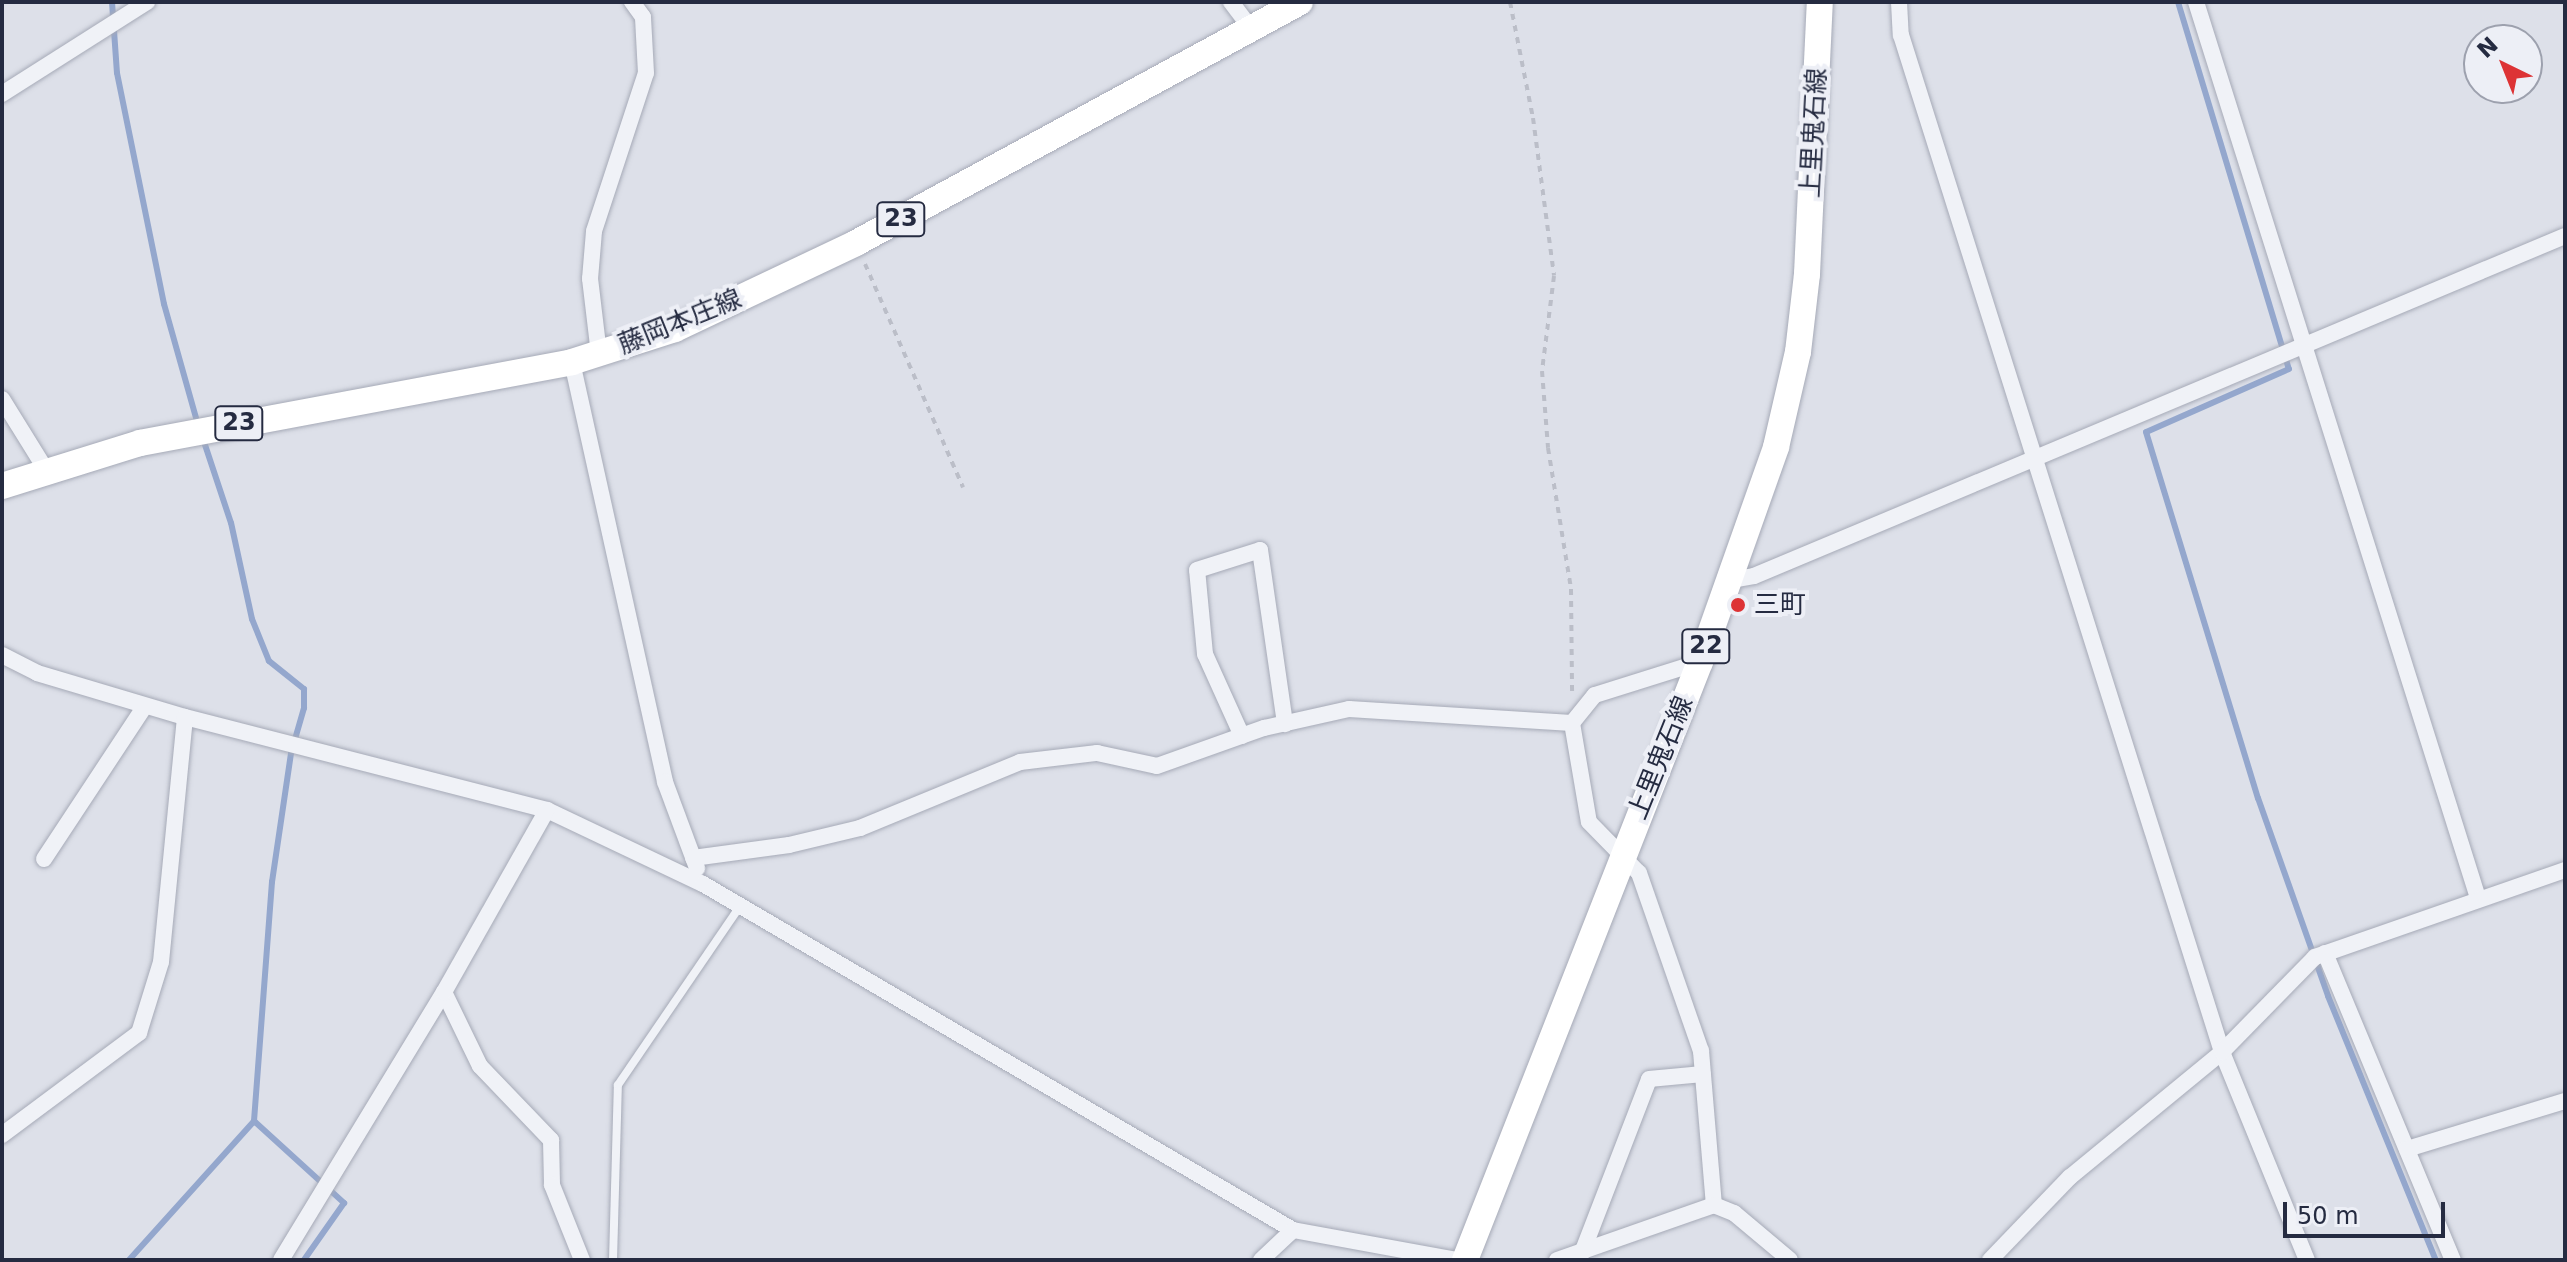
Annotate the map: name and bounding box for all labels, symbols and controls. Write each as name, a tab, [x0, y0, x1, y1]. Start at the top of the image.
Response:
north arrow	[2463, 24, 2543, 104]
text: N	[2472, 32, 2503, 63]
street label: 上里鬼石線	[1795, 67, 1833, 199]
road number: 23	[875, 199, 927, 239]
street label: 藤岡本庄線	[614, 283, 746, 361]
road number: 23	[213, 403, 265, 443]
place label: 三町	[1754, 589, 1806, 621]
marker: 三町	[1729, 596, 1747, 614]
road number: 22	[1680, 626, 1732, 666]
street label: 上里鬼石線	[1622, 692, 1700, 824]
scale bar	[2287, 1186, 2449, 1236]
text: 50 m	[2297, 1202, 2359, 1230]

